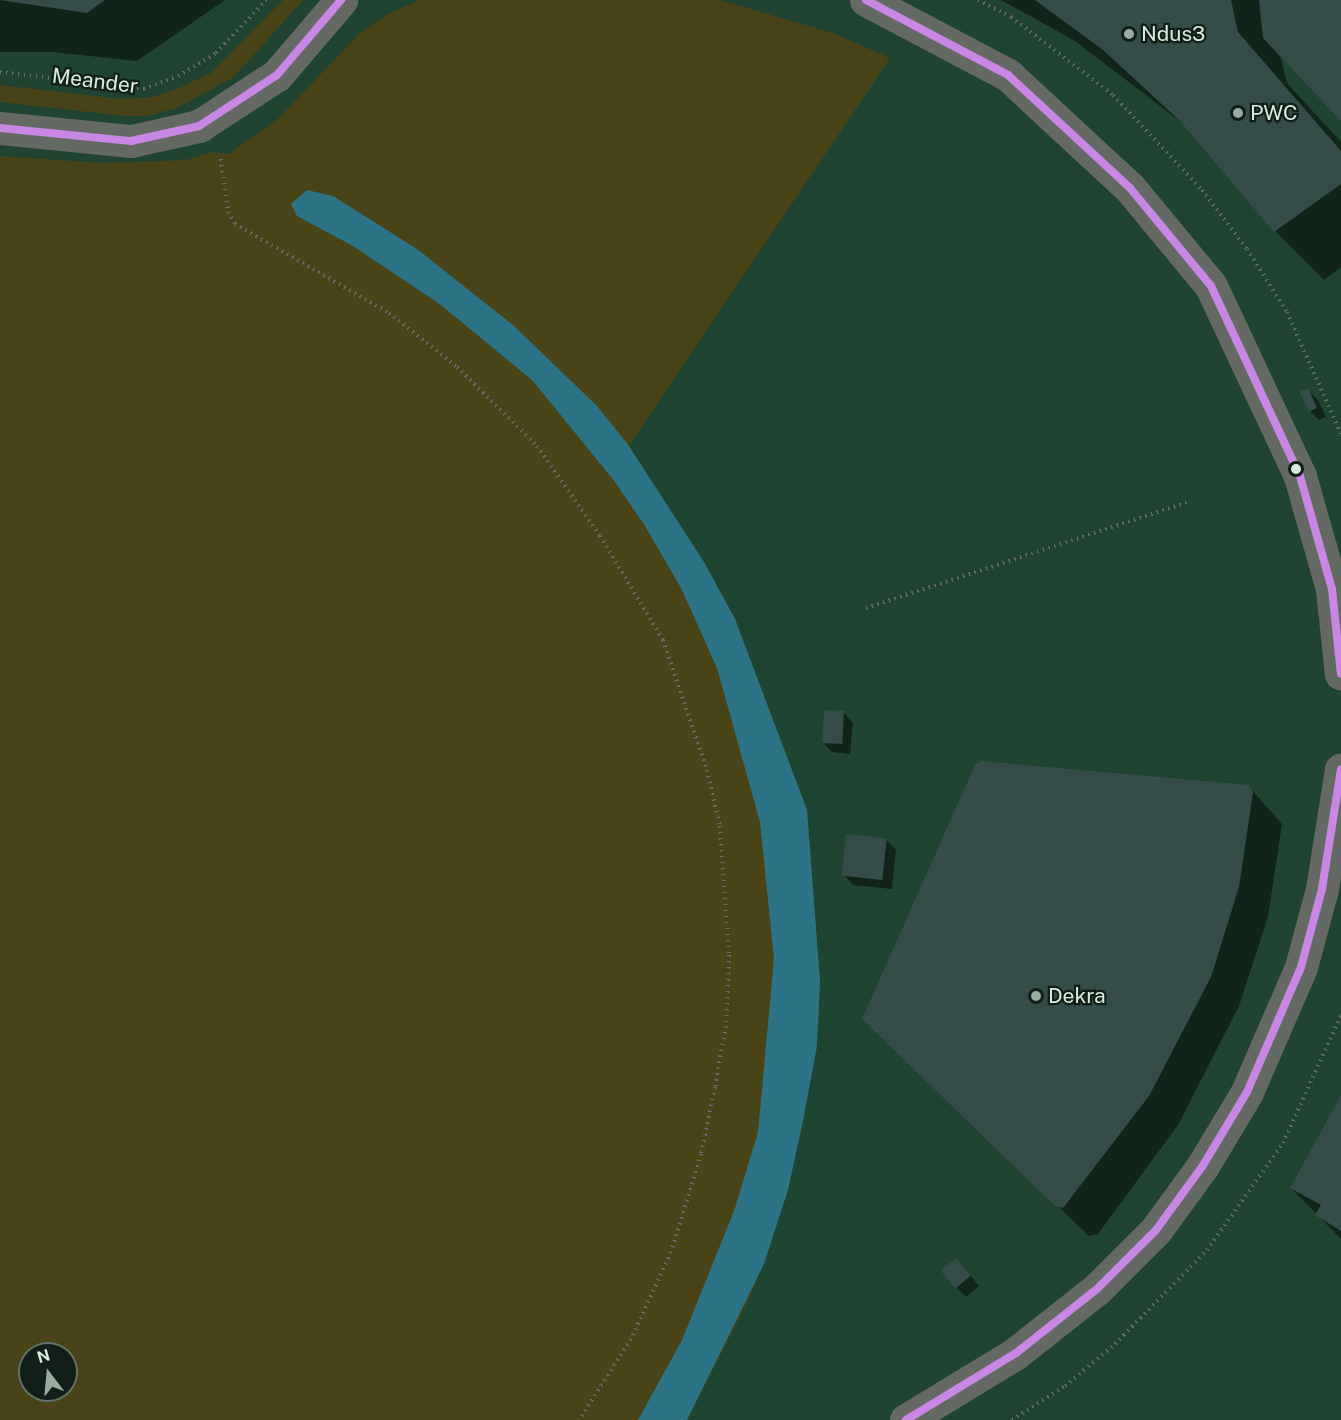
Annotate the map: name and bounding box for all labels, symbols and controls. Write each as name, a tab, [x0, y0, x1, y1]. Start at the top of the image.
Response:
place label: Ndus3	[1141, 21, 1205, 47]
marker: Ndus3	[1122, 27, 1136, 41]
street label: Meander	[51, 63, 139, 99]
place label: PWC	[1250, 100, 1298, 126]
marker: PWC	[1231, 106, 1245, 120]
unlabelled marker	[1290, 463, 1302, 475]
place label: Dekra	[1048, 983, 1106, 1009]
marker: Dekra	[1029, 989, 1043, 1003]
north arrow	[18, 1342, 78, 1402]
text: N	[35, 1345, 52, 1367]

